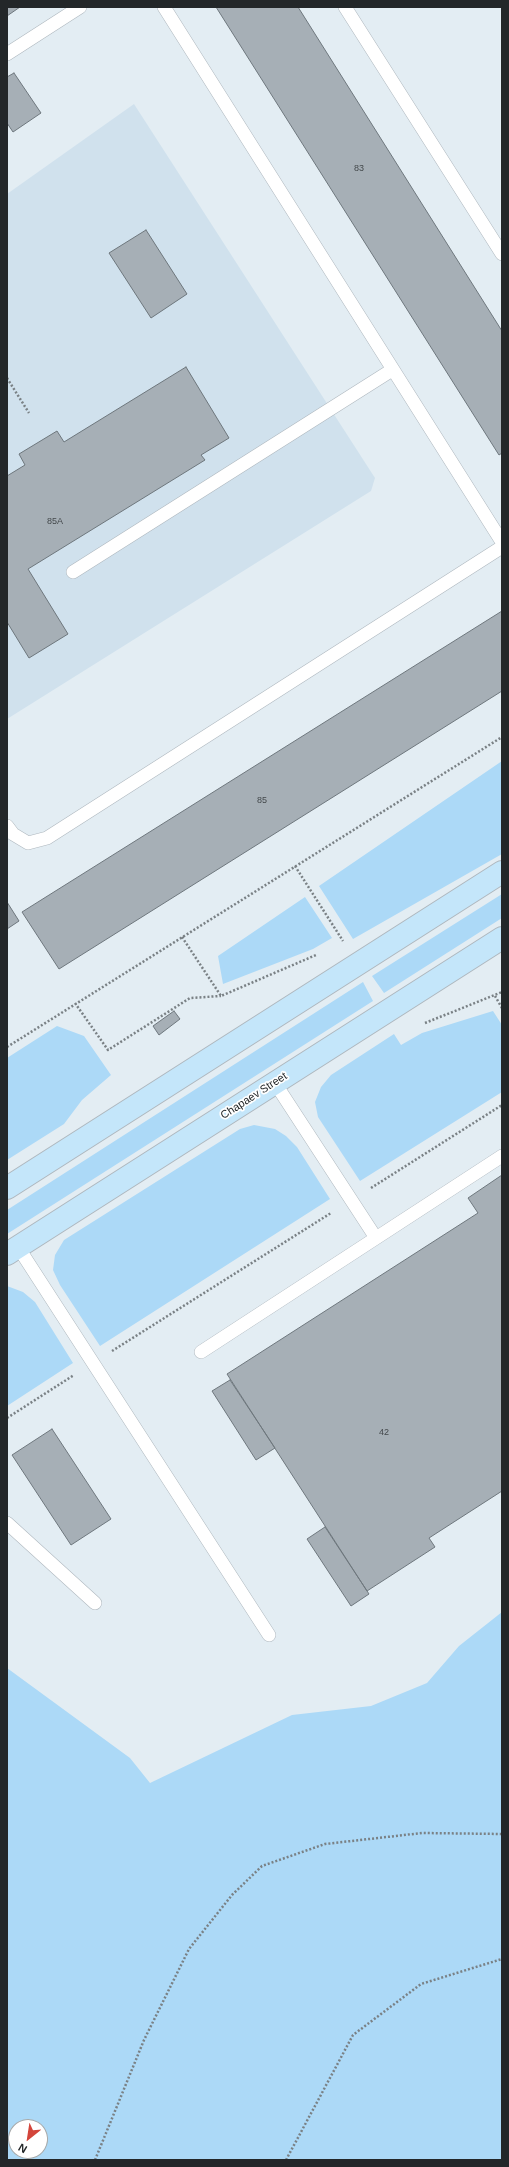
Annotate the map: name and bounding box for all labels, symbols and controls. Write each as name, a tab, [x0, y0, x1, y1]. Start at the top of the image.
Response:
house number: 83	[354, 164, 364, 174]
house number: 85А	[47, 517, 63, 527]
house number: 85	[257, 796, 267, 806]
street label: Chapaev Street	[218, 1070, 290, 1122]
house number: 42	[379, 1428, 389, 1438]
north arrow	[8, 2119, 48, 2159]
text: N	[16, 2141, 29, 2156]

